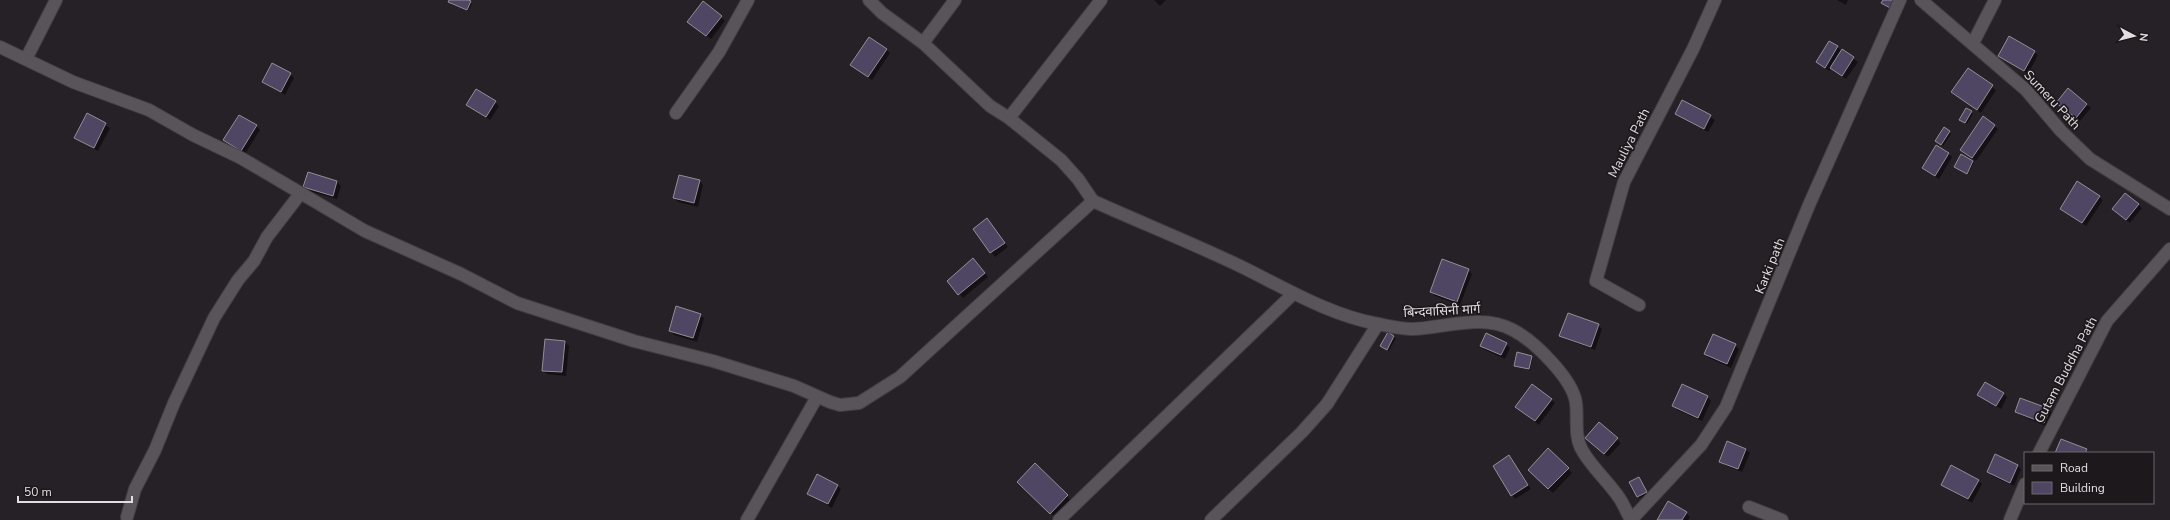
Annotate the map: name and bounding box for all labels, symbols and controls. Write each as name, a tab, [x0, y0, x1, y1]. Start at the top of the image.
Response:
north arrow	[2114, 16, 2154, 56]
text: N	[2135, 32, 2151, 42]
street label: Sumeru Path	[2020, 66, 2084, 134]
street label: Mauliya Path	[1604, 105, 1654, 181]
street label: Karki path	[1751, 235, 1789, 297]
street label: बिन्दवासिनी मार्ग	[1403, 300, 1482, 322]
street label: Gutam Buddha Path	[2030, 314, 2102, 426]
legend	[2024, 452, 2154, 504]
text: Road	[2060, 460, 2088, 476]
scale bar	[18, 478, 132, 504]
text: Building	[2060, 480, 2105, 496]
text: 50 m	[24, 484, 52, 500]

